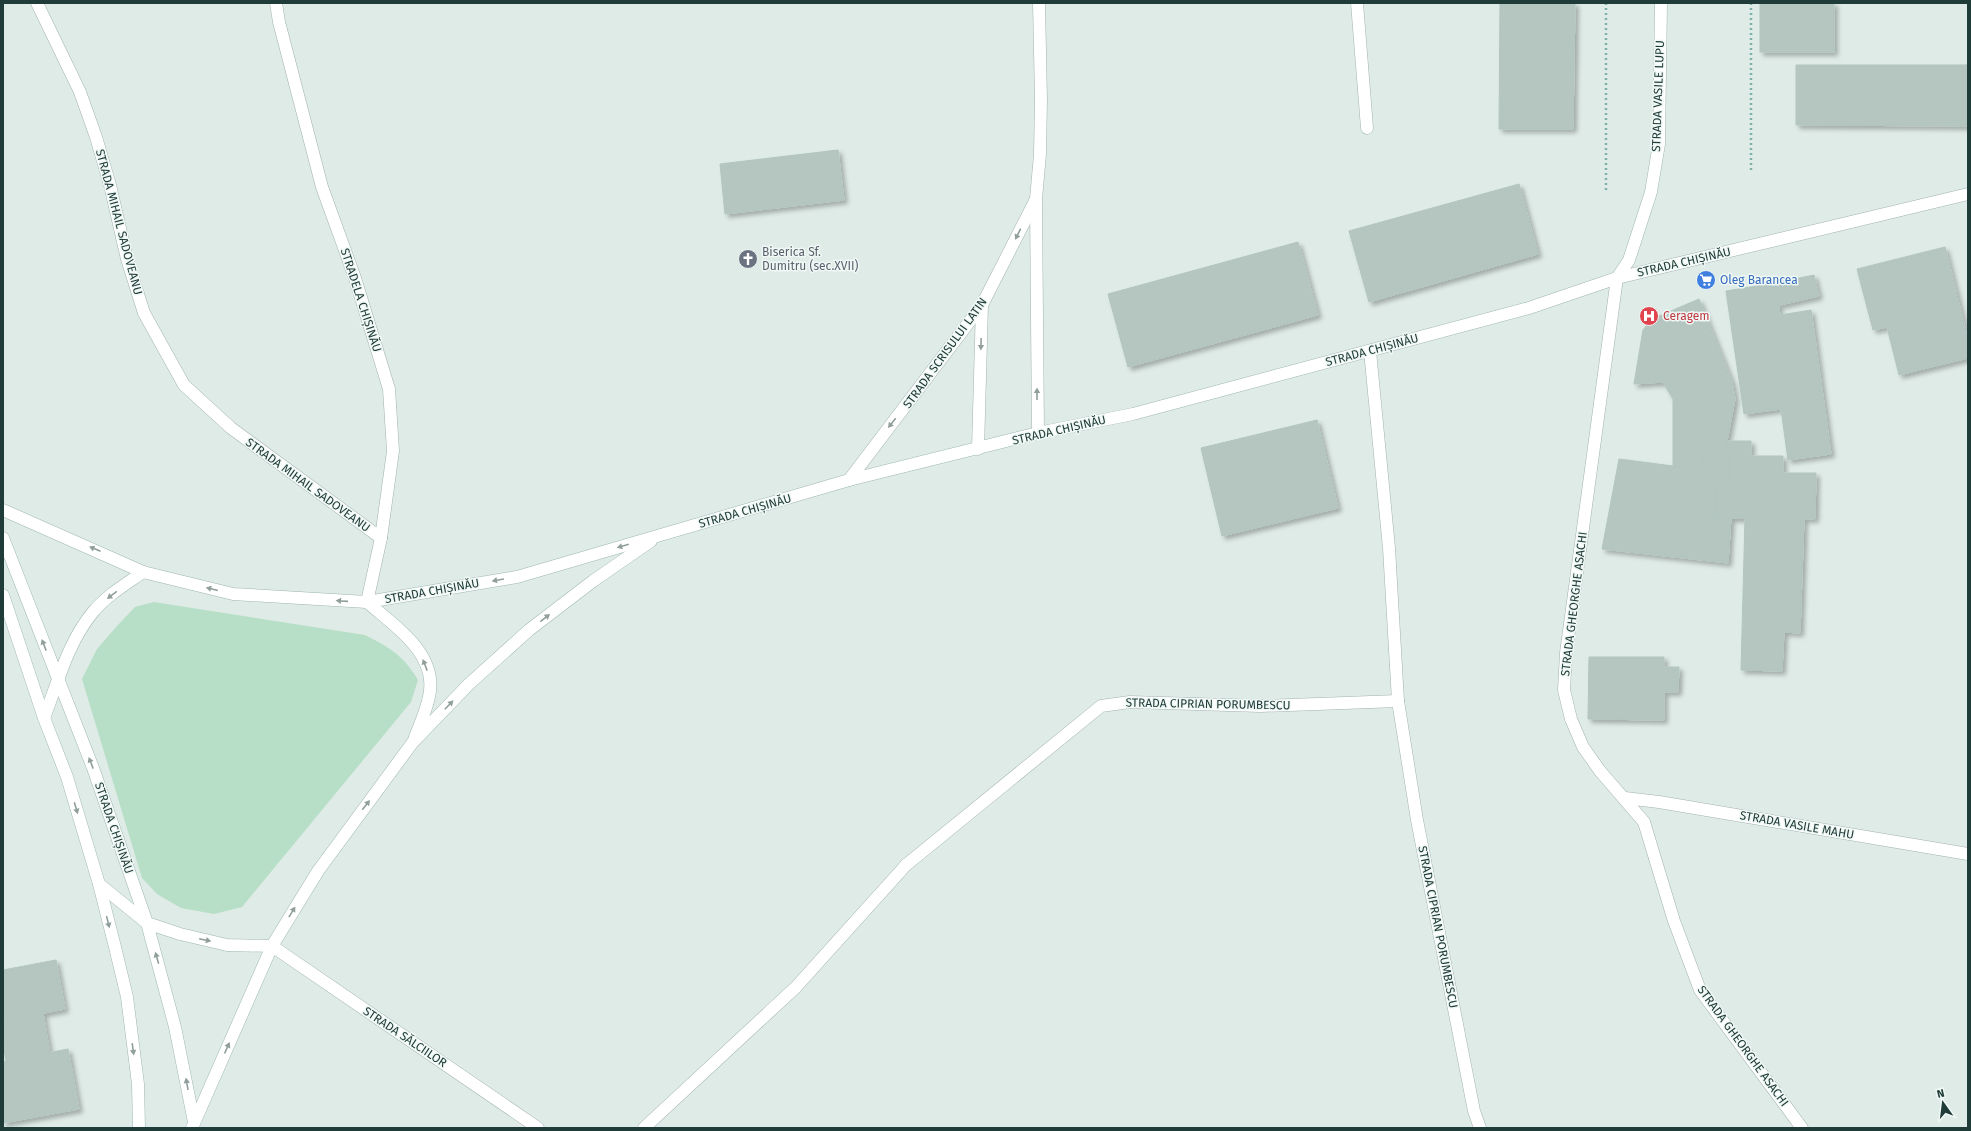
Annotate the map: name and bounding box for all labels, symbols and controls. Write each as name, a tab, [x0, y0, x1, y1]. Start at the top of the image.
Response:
street label: STRADA VASILE LUPU	[1649, 40, 1667, 152]
street label: STRADA MIHAIL SADOVEANU	[93, 148, 145, 296]
one-way arrow	[1015, 228, 1021, 240]
street label: STRADA CHIȘINĂU	[1636, 243, 1732, 281]
place label: Biserica Sf. Dumitru (sec.XVII)	[762, 245, 859, 273]
street label: STRADELA CHIȘINĂU	[337, 246, 385, 354]
church icon: Biserica Sf. Dumitru (sec.XVII)	[737, 248, 759, 270]
supermarket icon: Oleg Barancea	[1695, 269, 1717, 291]
place label: Oleg Barancea	[1720, 273, 1798, 287]
street label: STRADA SCRISULUI LATIN	[900, 295, 990, 411]
hospital icon: Ceragem	[1638, 305, 1660, 327]
place label: Ceragem	[1663, 309, 1710, 323]
street label: STRADA CHIȘINĂU	[1324, 330, 1420, 370]
one-way arrow	[978, 338, 984, 351]
one-way arrow	[1034, 387, 1040, 400]
street label: STRADA CHIȘINĂU	[1011, 411, 1107, 449]
one-way arrow	[888, 418, 897, 429]
street label: STRADA MIHAIL SADOVEANU	[243, 435, 373, 535]
street label: STRADA CHIȘINĂU	[697, 490, 793, 532]
street label: STRADA GHEORGHE ASACHI	[1558, 531, 1590, 677]
one-way arrow	[617, 543, 629, 549]
one-way arrow	[89, 546, 101, 552]
street label: STRADA CHIȘINĂU	[383, 575, 481, 607]
one-way arrow	[492, 577, 504, 583]
one-way arrow	[206, 585, 219, 591]
one-way arrow	[107, 590, 117, 598]
one-way arrow	[336, 597, 348, 604]
one-way arrow	[540, 614, 551, 622]
one-way arrow	[41, 638, 47, 650]
one-way arrow	[422, 658, 428, 670]
street label: STRADA CIPRIAN PORUMBESCU	[1125, 696, 1291, 712]
one-way arrow	[444, 700, 454, 710]
one-way arrow	[87, 757, 93, 769]
street label: STRADA CHIȘINĂU	[91, 780, 137, 876]
one-way arrow	[362, 800, 370, 811]
one-way arrow	[73, 802, 79, 814]
street label: STRADA VASILE MAHU	[1739, 808, 1855, 842]
street label: STRADA CIPRIAN PORUMBESCU	[1415, 845, 1461, 1009]
one-way arrow	[289, 906, 296, 918]
one-way arrow	[106, 915, 112, 928]
one-way arrow	[199, 938, 211, 944]
one-way arrow	[154, 951, 160, 963]
street label: STRADA GHEORGHE ASACHI	[1695, 983, 1791, 1109]
street label: STRADA SĂLCIILOR	[361, 1003, 450, 1070]
one-way arrow	[130, 1043, 136, 1055]
one-way arrow	[224, 1043, 230, 1054]
one-way arrow	[184, 1078, 190, 1090]
north arrow	[1923, 1083, 1963, 1123]
text: N	[1936, 1087, 1946, 1101]

